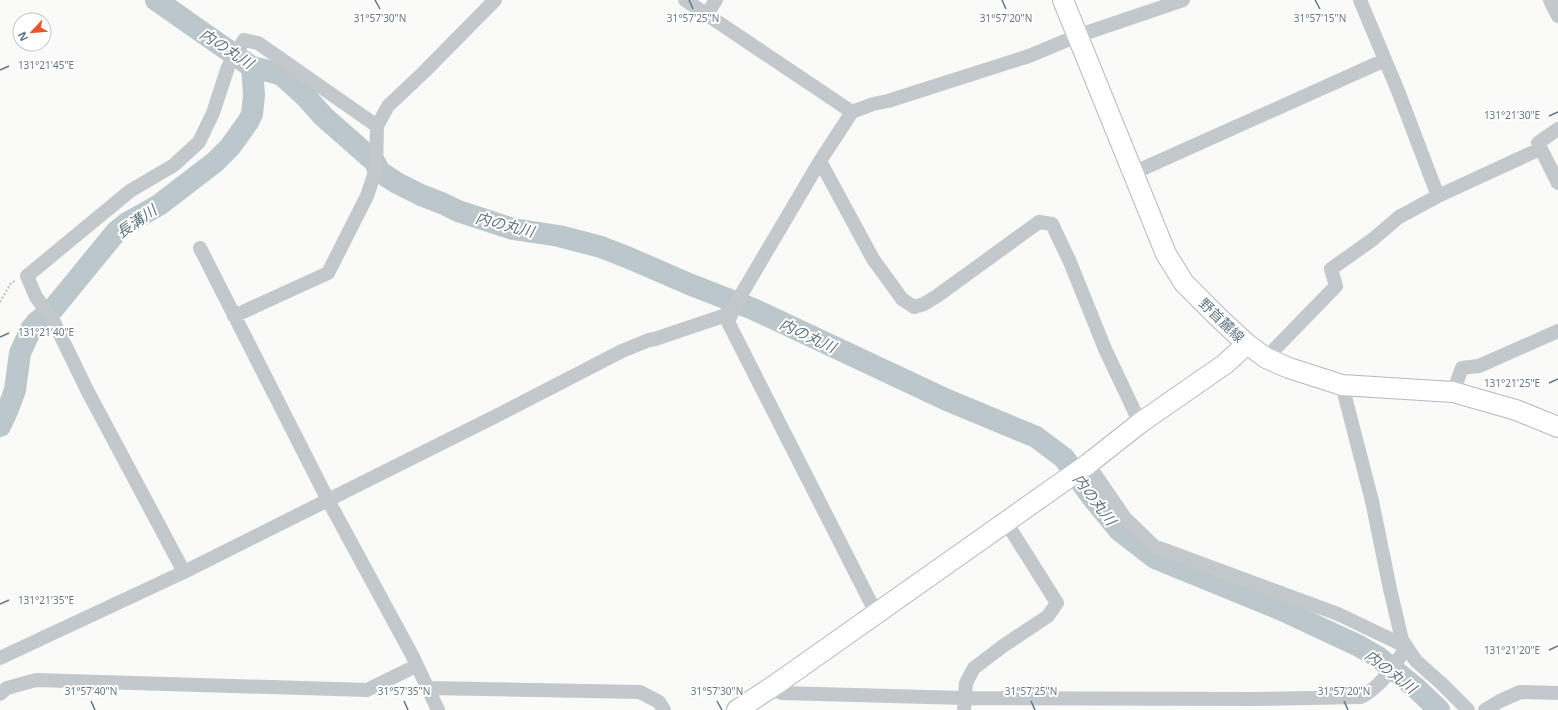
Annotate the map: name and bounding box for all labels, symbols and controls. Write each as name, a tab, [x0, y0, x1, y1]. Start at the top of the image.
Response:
text: 31°57'30"N	[354, 11, 406, 25]
text: 31°57'25"N	[667, 11, 719, 25]
text: 31°57'20"N	[980, 11, 1032, 25]
text: 31°57'15"N	[1294, 11, 1346, 25]
north arrow	[12, 12, 52, 52]
water label: 内の丸川	[196, 23, 259, 74]
text: N	[14, 29, 31, 44]
text: 131°21'45"E	[18, 58, 74, 72]
text: 131°21'30"E	[1484, 108, 1540, 122]
water label: 長溝川	[112, 199, 162, 242]
water label: 内の丸川	[473, 207, 538, 241]
street label: 野首麓線	[1195, 294, 1249, 346]
water label: 内の丸川	[777, 313, 841, 358]
text: 131°21'40"E	[18, 325, 74, 339]
text: 131°21'25"E	[1484, 376, 1540, 390]
water label: 内の丸川	[1069, 469, 1122, 531]
text: 131°21'35"E	[18, 593, 74, 607]
text: 131°21'20"E	[1484, 643, 1540, 657]
water label: 内の丸川	[1361, 645, 1422, 699]
text: 31°57'40"N	[65, 684, 117, 698]
text: 31°57'35"N	[378, 684, 430, 698]
text: 31°57'30"N	[691, 684, 743, 698]
text: 31°57'25"N	[1005, 684, 1057, 698]
text: 31°57'20"N	[1318, 684, 1370, 698]

